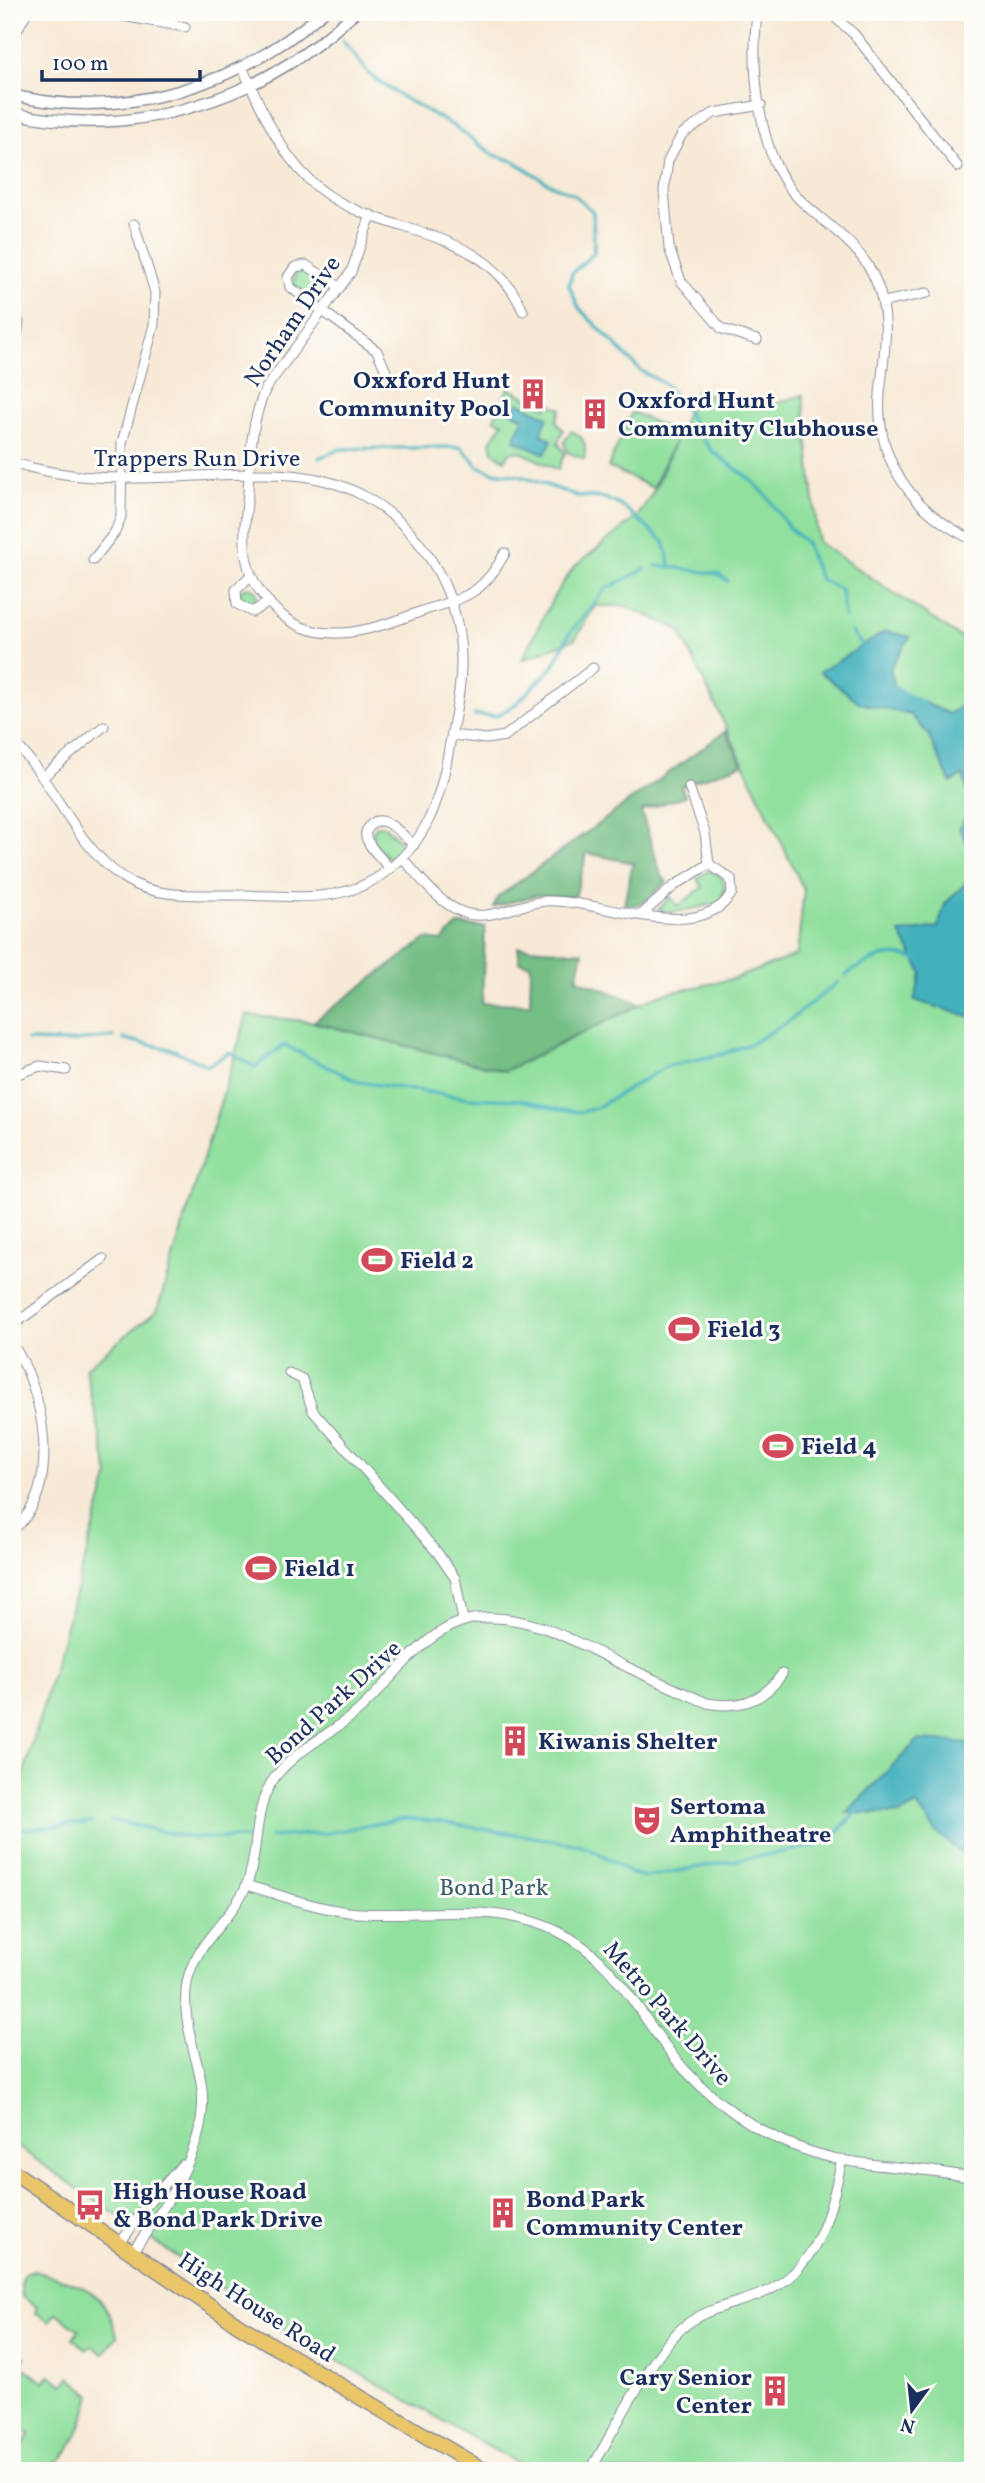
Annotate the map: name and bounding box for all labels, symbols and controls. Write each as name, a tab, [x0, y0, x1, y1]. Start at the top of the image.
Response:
scale bar	[42, 38, 200, 82]
text: 100 m	[52, 50, 109, 79]
street label: Norham Drive	[237, 250, 350, 394]
place label: Oxxford Hunt Community Pool	[319, 365, 510, 427]
building icon: Oxxford Hunt Community Pool	[516, 377, 550, 411]
place label: Oxxford Hunt Community Clubhouse	[618, 385, 878, 447]
building icon: Oxxford Hunt Community Clubhouse	[578, 397, 612, 431]
street label: Trappers Run Drive	[94, 443, 300, 477]
sports icon: Field 2	[360, 1243, 394, 1277]
place label: Field 2	[400, 1245, 474, 1279]
sports icon: Field 3	[667, 1312, 701, 1346]
place label: Field 3	[707, 1314, 781, 1348]
sports icon: Field 4	[761, 1429, 795, 1463]
place label: Field 4	[801, 1431, 877, 1465]
sports icon: Field 1	[244, 1551, 278, 1585]
place label: Field 1	[284, 1553, 355, 1587]
street label: Bond Park Drive	[259, 1633, 410, 1774]
building icon: Kiwanis Shelter	[498, 1724, 532, 1758]
place label: Kiwanis Shelter	[538, 1726, 717, 1760]
place label: Sertoma Amphitheatre	[670, 1791, 831, 1853]
theatre icon: Sertoma Amphitheatre	[630, 1803, 664, 1837]
park label: Bond Park	[439, 1872, 549, 1906]
street label: Metro Park Drive	[594, 1935, 739, 2094]
place label: High House Road & Bond Park Drive	[113, 2176, 323, 2238]
place label: Bond Park Community Center	[526, 2184, 743, 2246]
bus stop icon: High House Road & Bond Park Drive	[73, 2188, 107, 2222]
building icon: Bond Park Community Center	[486, 2196, 520, 2230]
street label: High House Road	[170, 2245, 341, 2372]
place label: Cary Senior Center	[620, 2362, 752, 2424]
building icon: Cary Senior Center	[758, 2374, 792, 2408]
north arrow	[876, 2374, 946, 2444]
text: N	[898, 2410, 918, 2439]

